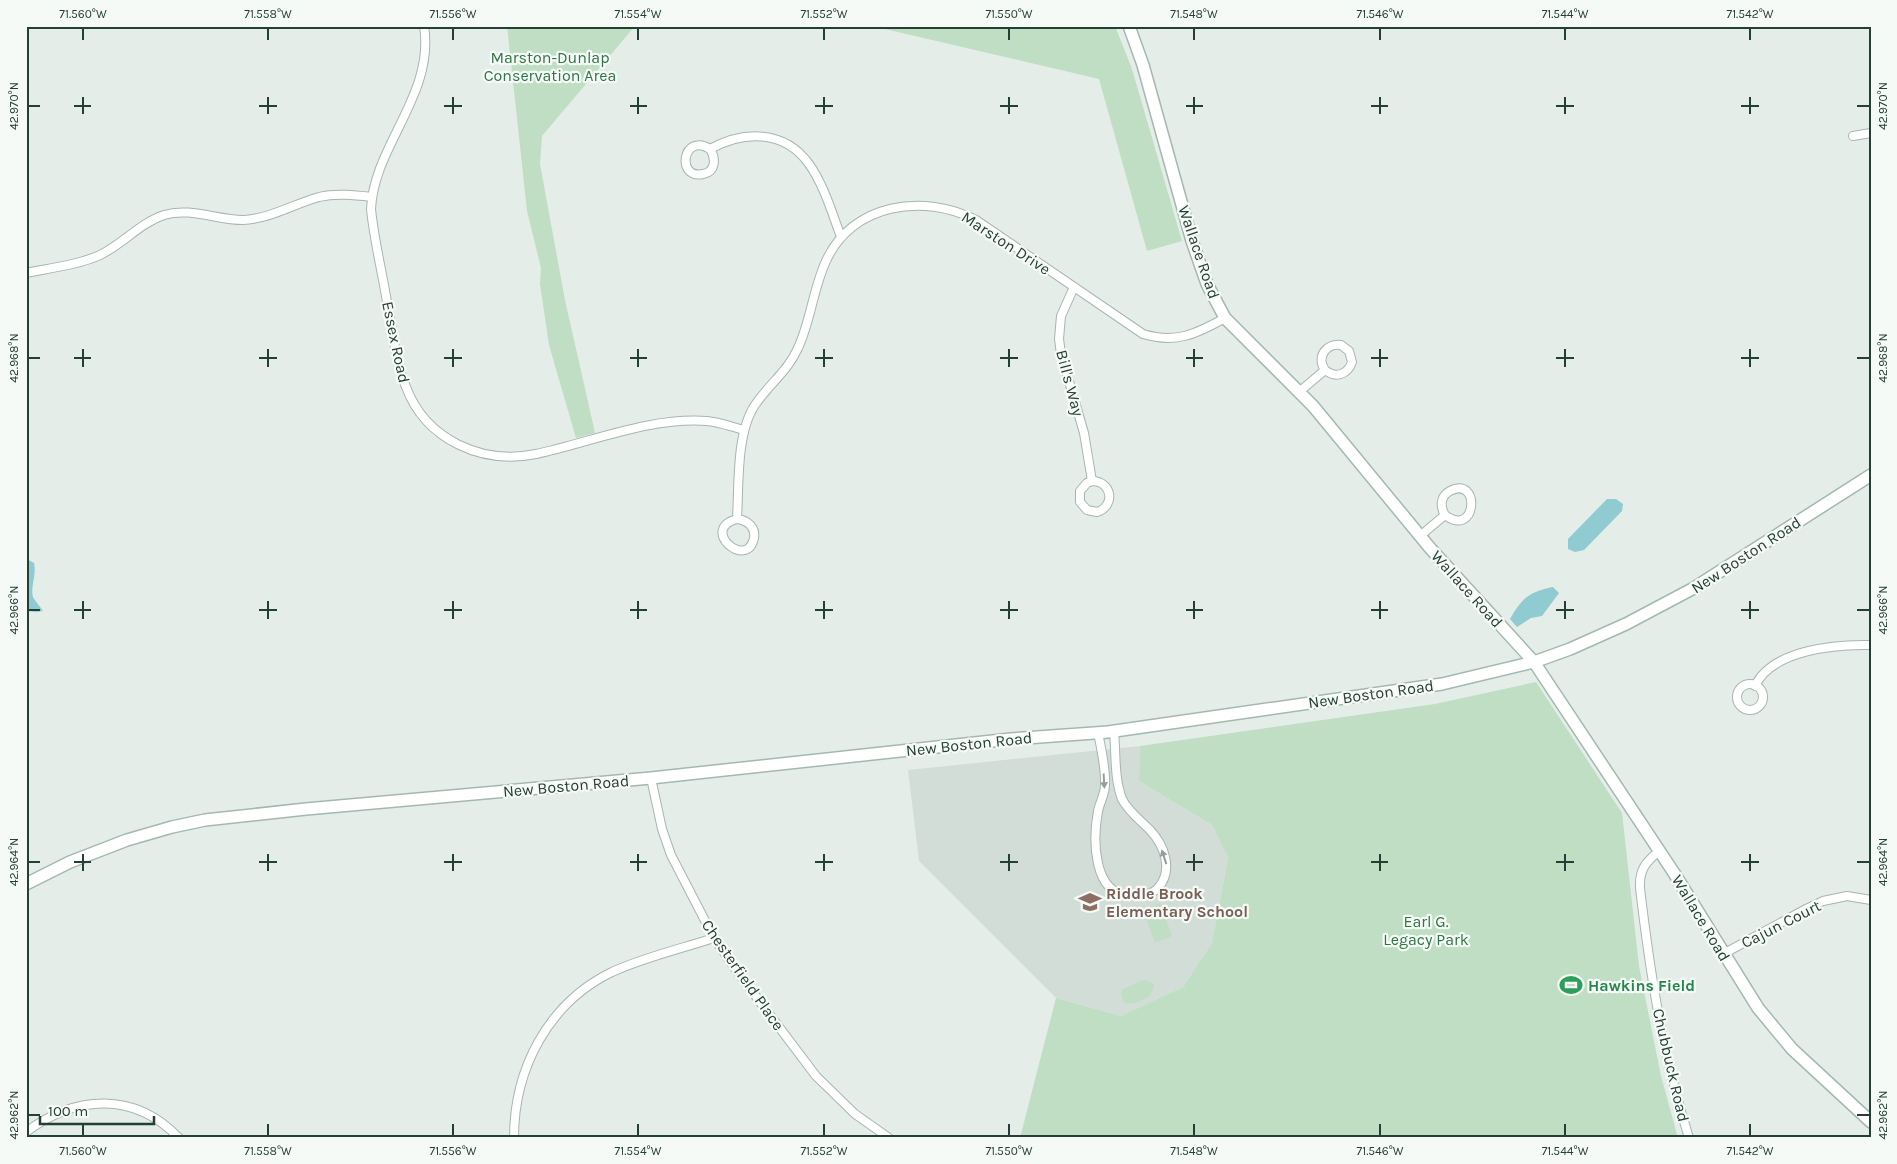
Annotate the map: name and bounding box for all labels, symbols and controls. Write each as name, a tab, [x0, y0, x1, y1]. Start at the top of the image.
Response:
text: 71.560°W	[59, 7, 107, 21]
text: 71.558°W	[244, 7, 292, 21]
text: 71.556°W	[430, 7, 477, 21]
text: 71.554°W	[615, 7, 662, 21]
text: 71.552°W	[800, 7, 848, 21]
text: 71.550°W	[985, 7, 1033, 21]
text: 71.548°W	[1170, 7, 1218, 21]
text: 71.546°W	[1357, 7, 1404, 21]
text: 71.544°W	[1542, 7, 1589, 21]
text: 71.542°W	[1727, 7, 1774, 21]
park label: Marston-Dunlap Conservation Area	[484, 48, 616, 85]
text: 42.970°N	[7, 82, 21, 130]
text: 42.970°N	[1876, 82, 1890, 130]
street label: Wallace Road	[1174, 203, 1224, 301]
street label: Marston Drive	[958, 207, 1054, 279]
street label: Essex Road	[378, 300, 414, 384]
text: 42.968°N	[7, 333, 21, 383]
text: 42.968°N	[1876, 333, 1890, 383]
street label: Bill's Way	[1052, 348, 1088, 419]
street label: New Boston Road	[1688, 513, 1804, 597]
street label: Wallace Road	[1427, 546, 1507, 632]
text: 42.966°N	[7, 586, 21, 634]
text: 42.966°N	[1876, 586, 1890, 634]
street label: New Boston Road	[1307, 676, 1435, 712]
street label: New Boston Road	[905, 728, 1033, 760]
street label: New Boston Road	[502, 771, 630, 801]
one-way arrow	[1101, 773, 1109, 789]
text: 42.964°N	[7, 838, 21, 886]
text: 42.964°N	[1876, 838, 1890, 886]
one-way arrow	[1160, 849, 1168, 864]
street label: Wallace Road	[1668, 871, 1734, 965]
place label: Riddle Brook Elementary School	[1106, 884, 1248, 921]
school or university icon: Riddle Brook Elementary School	[1077, 889, 1103, 915]
street label: Cajun Court	[1738, 896, 1824, 952]
park label: Earl G. Legacy Park	[1383, 912, 1469, 949]
street label: Chesterfield Place	[698, 916, 788, 1034]
sports icon: Hawkins Field	[1558, 972, 1584, 998]
place label: Hawkins Field	[1588, 976, 1695, 995]
street label: Chubbuck Road	[1649, 1006, 1693, 1124]
text: 42.962°N	[7, 1091, 21, 1139]
text: 42.962°N	[1876, 1091, 1890, 1139]
scale bar	[40, 1094, 154, 1126]
text: 100 m	[48, 1102, 88, 1120]
text: 71.560°W	[59, 1144, 107, 1158]
text: 71.558°W	[244, 1144, 292, 1158]
text: 71.556°W	[430, 1144, 477, 1158]
text: 71.554°W	[615, 1144, 662, 1158]
text: 71.552°W	[800, 1144, 848, 1158]
text: 71.550°W	[985, 1144, 1033, 1158]
text: 71.548°W	[1170, 1144, 1218, 1158]
text: 71.546°W	[1357, 1144, 1404, 1158]
text: 71.544°W	[1542, 1144, 1589, 1158]
text: 71.542°W	[1727, 1144, 1774, 1158]

